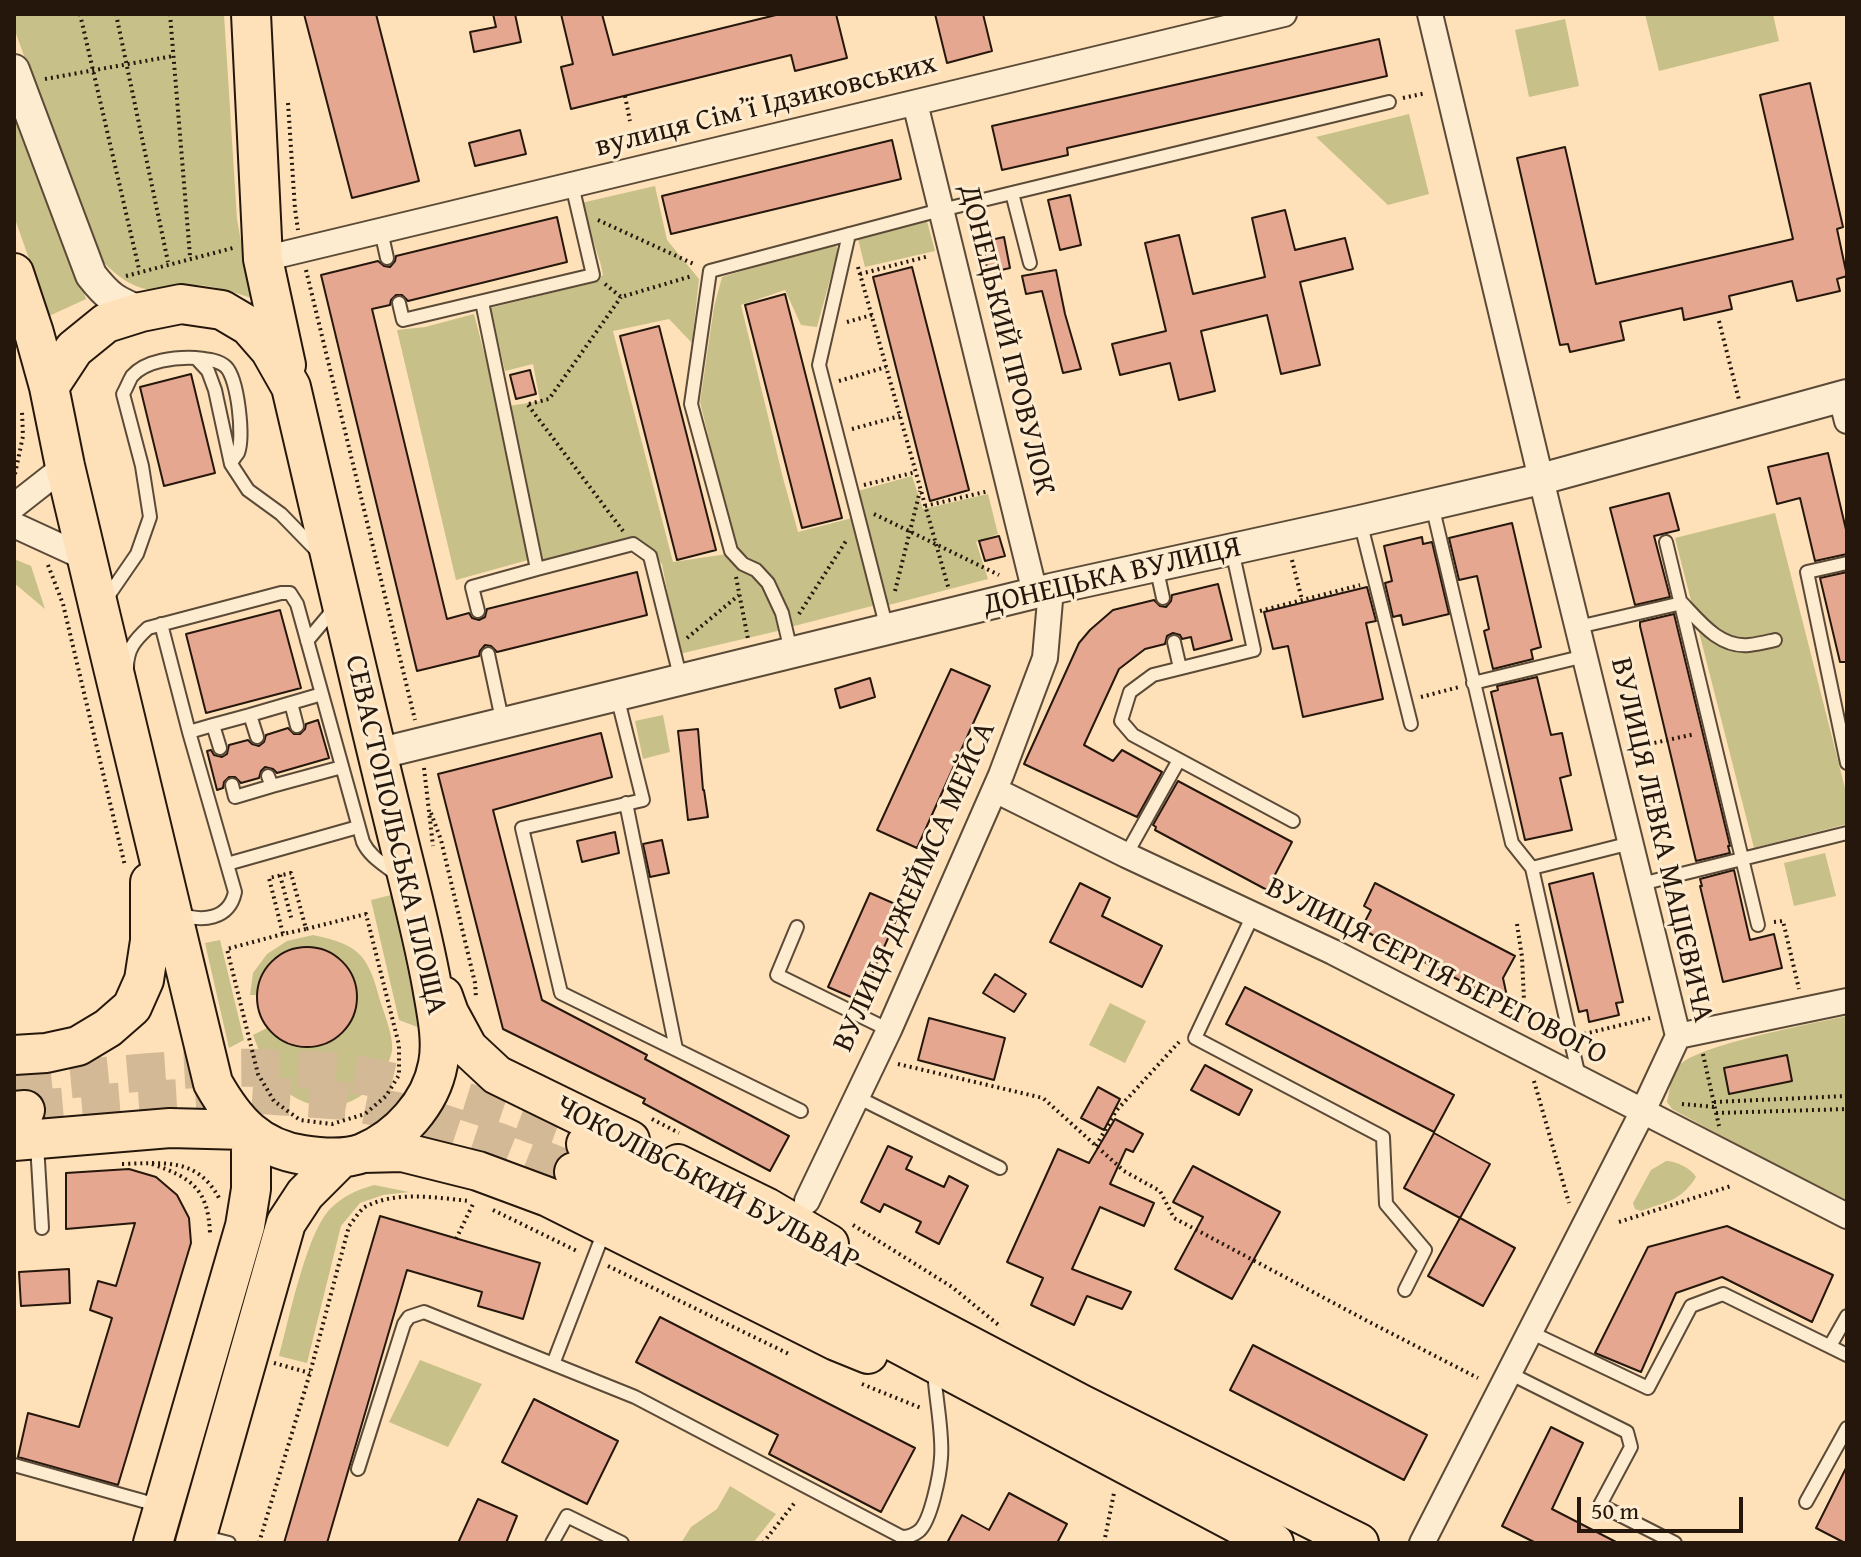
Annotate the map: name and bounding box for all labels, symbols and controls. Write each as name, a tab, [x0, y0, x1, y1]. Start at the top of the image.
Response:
street label: вулиця Сімʼї Ідзиковських	[592, 46, 940, 166]
street label: ДОНЕЦЬКИЙ ПРОВУЛОК	[950, 181, 1062, 499]
street label: ДОНЕЦЬКА ВУЛИЦЯ	[980, 530, 1244, 624]
street label: СЕВАСТОПОЛЬСЬКА ПЛОЩА	[336, 652, 454, 1018]
street label: ВУЛИЦЯ ЛЕВКА МАЦІЄВИЧА	[1601, 654, 1721, 1026]
street label: ВУЛИЦЯ ДЖЕЙМСА МЕЙСА	[826, 716, 1004, 1058]
street label: ВУЛИЦЯ СЕРГІЯ БЕРЕГОВОГО	[1259, 870, 1613, 1074]
street label: ЧОКОЛІВСЬКИЙ БУЛЬВАР	[549, 1088, 865, 1280]
scale bar	[1581, 1481, 1747, 1531]
text: 50 m	[1591, 1493, 1639, 1528]

